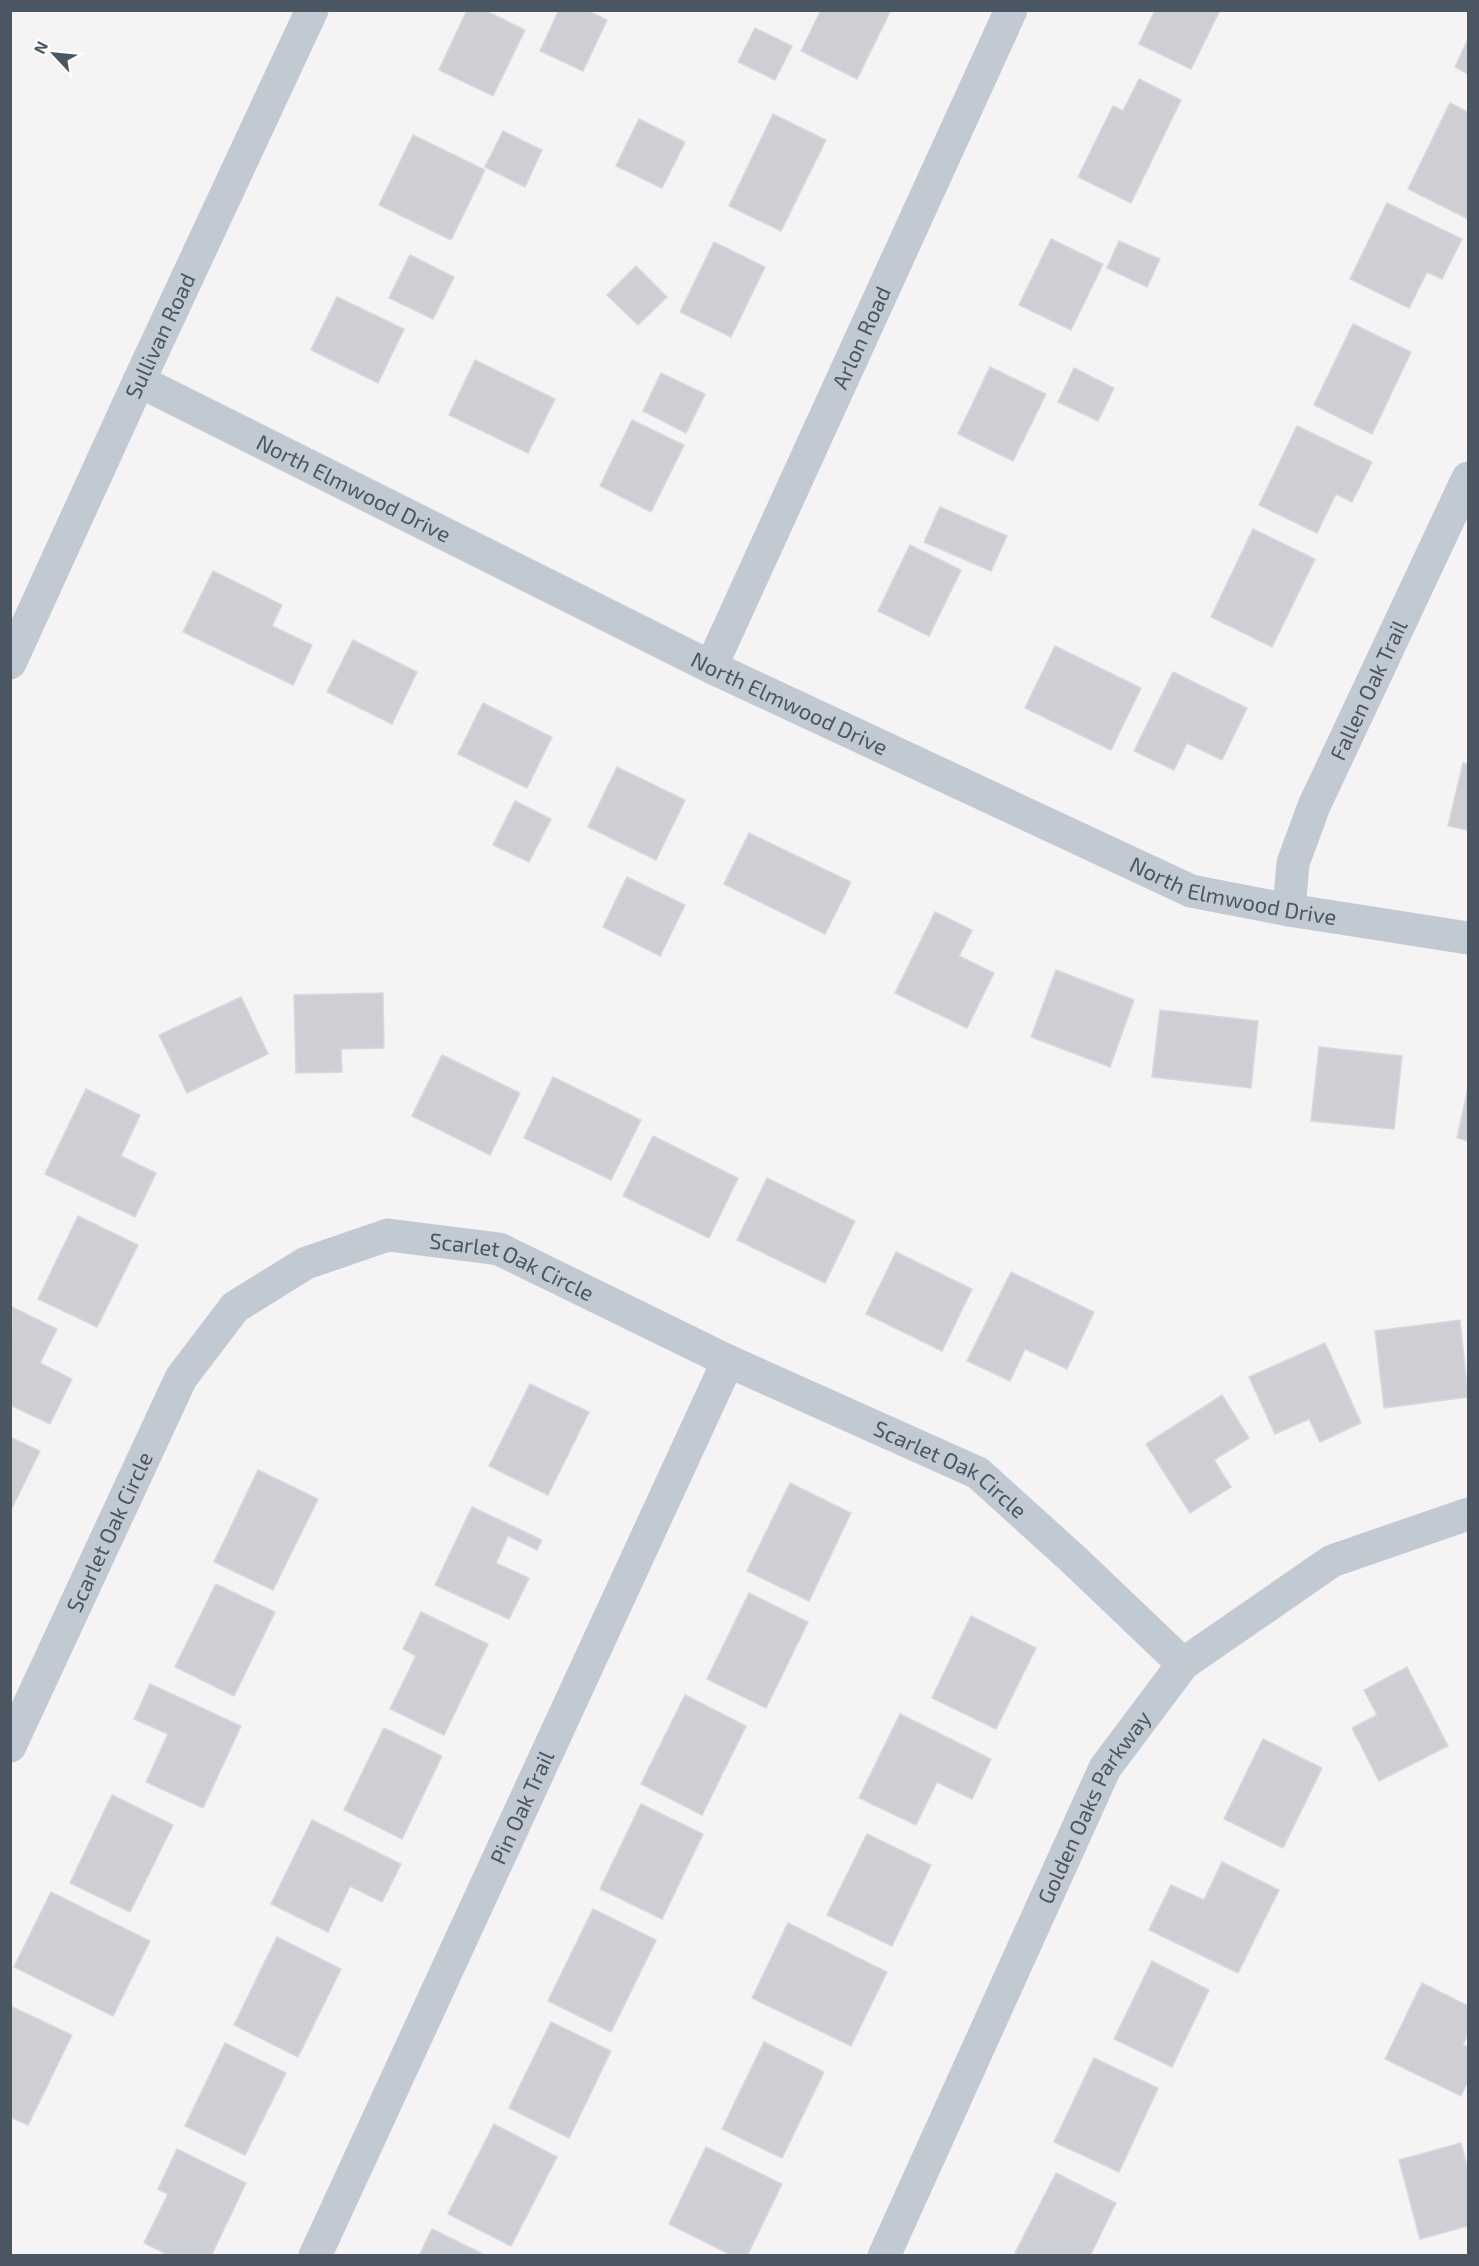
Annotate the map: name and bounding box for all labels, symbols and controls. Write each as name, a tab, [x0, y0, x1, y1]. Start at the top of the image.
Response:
north arrow	[24, 24, 84, 84]
text: N	[29, 38, 51, 57]
street label: Sullivan Road	[119, 268, 200, 402]
street label: Arlon Road	[826, 282, 895, 393]
street label: North Elmwood Drive	[253, 428, 456, 547]
street label: Fallen Oak Trail	[1323, 615, 1412, 764]
street label: North Elmwood Drive	[687, 645, 892, 760]
street label: North Elmwood Drive	[1126, 850, 1339, 929]
street label: Scarlet Oak Circle	[428, 1226, 599, 1305]
street label: Scarlet Oak Circle	[870, 1414, 1033, 1523]
street label: Scarlet Oak Circle	[60, 1447, 157, 1616]
street label: Golden Oaks Parkway	[1031, 1705, 1156, 1907]
street label: Pin Oak Trail	[484, 1746, 559, 1868]

